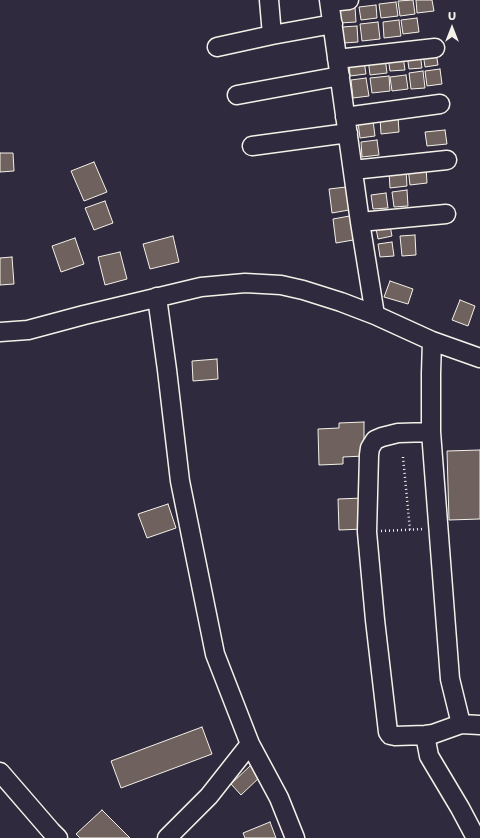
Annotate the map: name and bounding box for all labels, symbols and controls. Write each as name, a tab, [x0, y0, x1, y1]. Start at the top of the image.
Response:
text: U	[448, 7, 456, 24]
north arrow	[432, 8, 472, 48]

